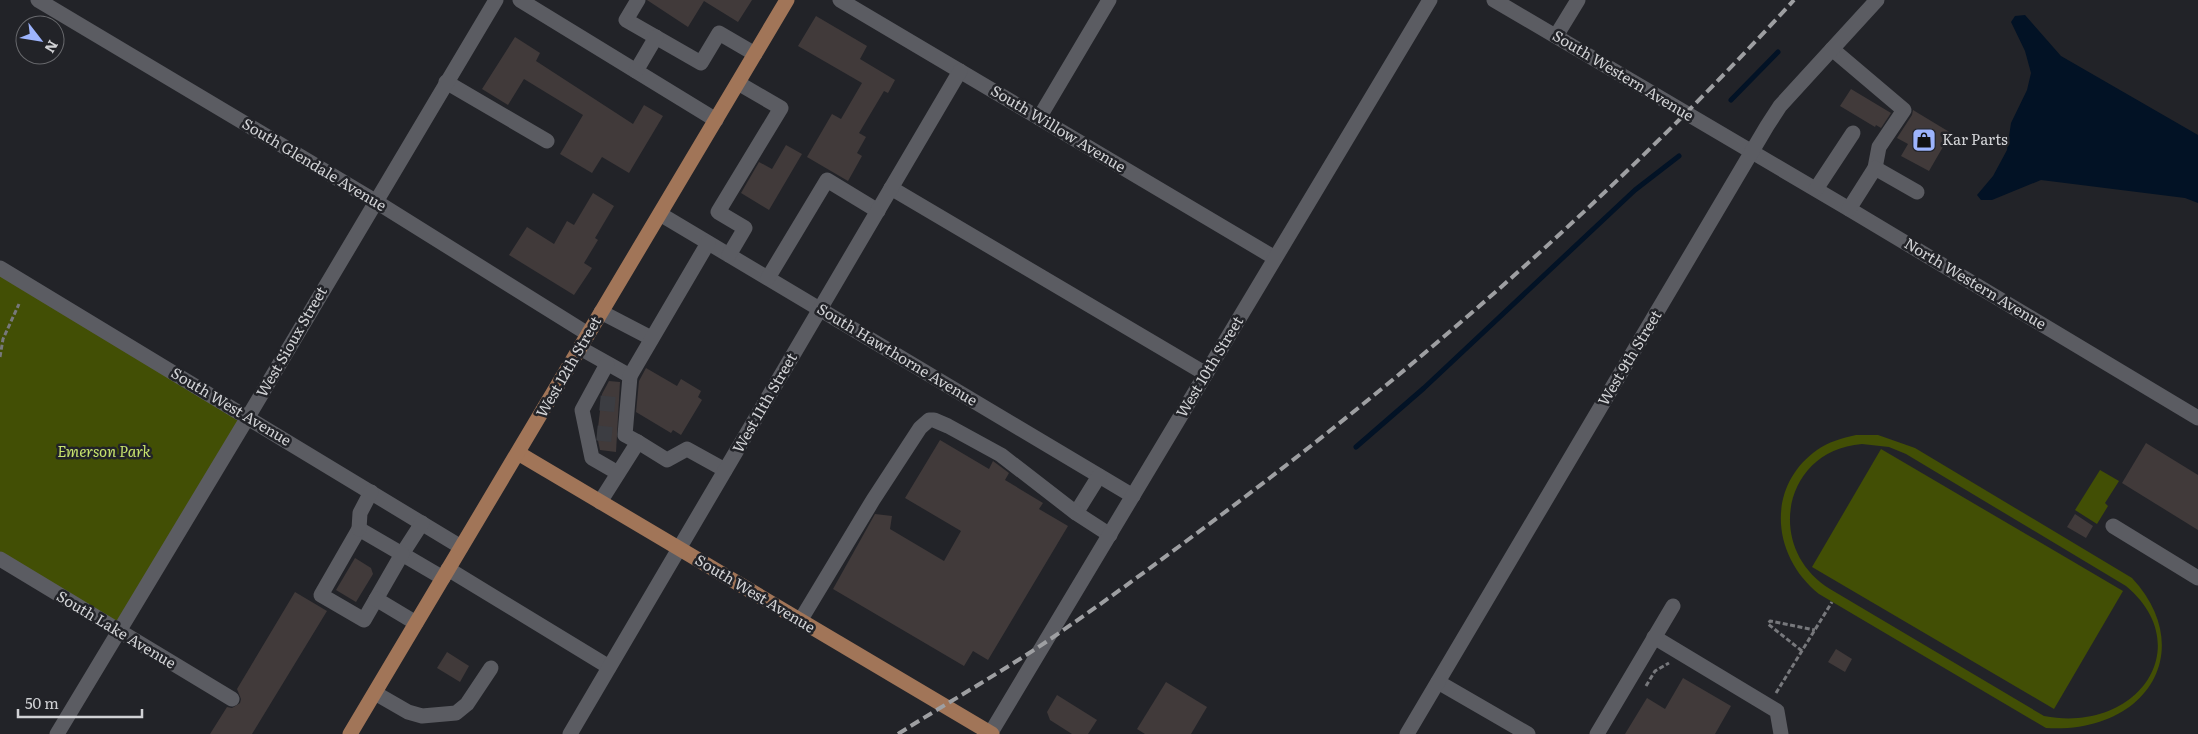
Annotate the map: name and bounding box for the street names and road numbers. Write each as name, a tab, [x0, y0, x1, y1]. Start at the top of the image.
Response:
street label: South Western Avenue	[1549, 23, 1699, 126]
street label: South Willow Avenue	[987, 78, 1131, 177]
street label: South Glendale Avenue	[238, 111, 392, 216]
street label: North Western Avenue	[1900, 231, 2051, 334]
street label: West Sioux Street	[250, 281, 332, 401]
street label: South Hawthorne Avenue	[813, 297, 983, 411]
street label: West 9th Street	[1591, 305, 1666, 409]
street label: West 12th Street	[529, 311, 606, 421]
street label: West 10th Street	[1169, 311, 1248, 421]
street label: West 11th Street	[726, 348, 802, 457]
street label: South West Avenue	[167, 361, 296, 451]
street label: South West Avenue	[691, 548, 820, 638]
street label: South Lake Avenue	[53, 584, 181, 674]

